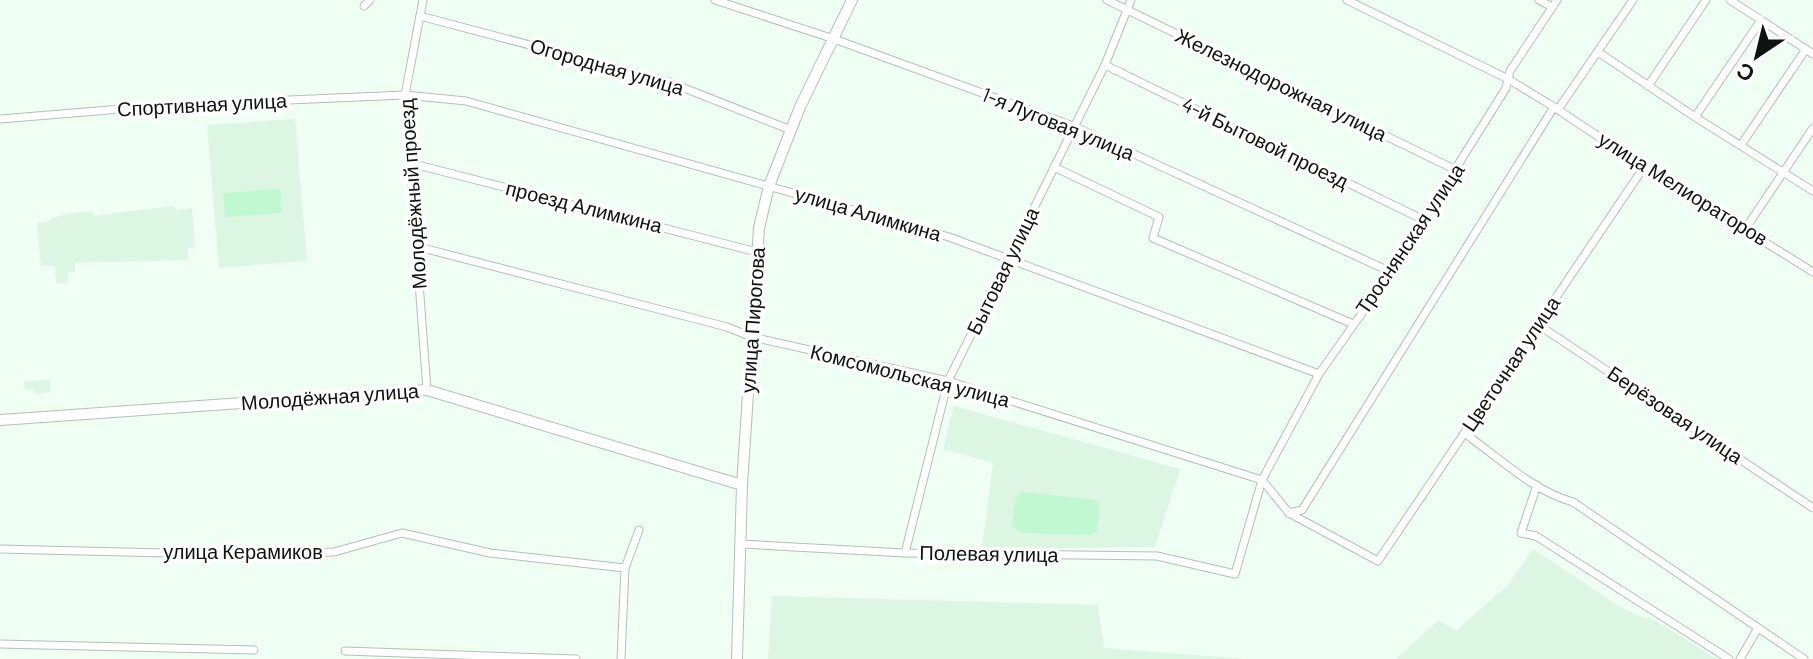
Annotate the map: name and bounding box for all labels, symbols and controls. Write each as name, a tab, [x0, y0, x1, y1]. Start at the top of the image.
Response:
north arrow	[1717, 16, 1797, 96]
street label: Железнодорожная улица	[1172, 22, 1392, 146]
street label: Огородная улица	[528, 33, 688, 100]
text: С	[1731, 58, 1759, 88]
street label: 1-я Луговая улица	[979, 82, 1139, 165]
street label: Спортивная улица	[116, 88, 288, 120]
street label: 4-й Бытовой проезд	[1178, 91, 1353, 193]
street label: Молодёжный проезд	[393, 98, 431, 290]
street label: улица Мелиораторов	[1594, 126, 1773, 250]
street label: Троснянская улица	[1350, 158, 1469, 318]
street label: проезд Алимкина	[504, 175, 666, 237]
street label: улица Алимкина	[792, 181, 945, 246]
street label: Бытовая улица	[961, 202, 1044, 338]
street label: улица Пирогова	[735, 245, 769, 394]
street label: Цветочная улица	[1456, 291, 1565, 436]
street label: Комсомольская улица	[808, 339, 1013, 412]
street label: Берёзовая улица	[1603, 360, 1748, 469]
street label: Молодёжная улица	[240, 378, 421, 414]
street label: улица Керамиков	[163, 539, 323, 563]
street label: Полевая улица	[919, 540, 1060, 566]

